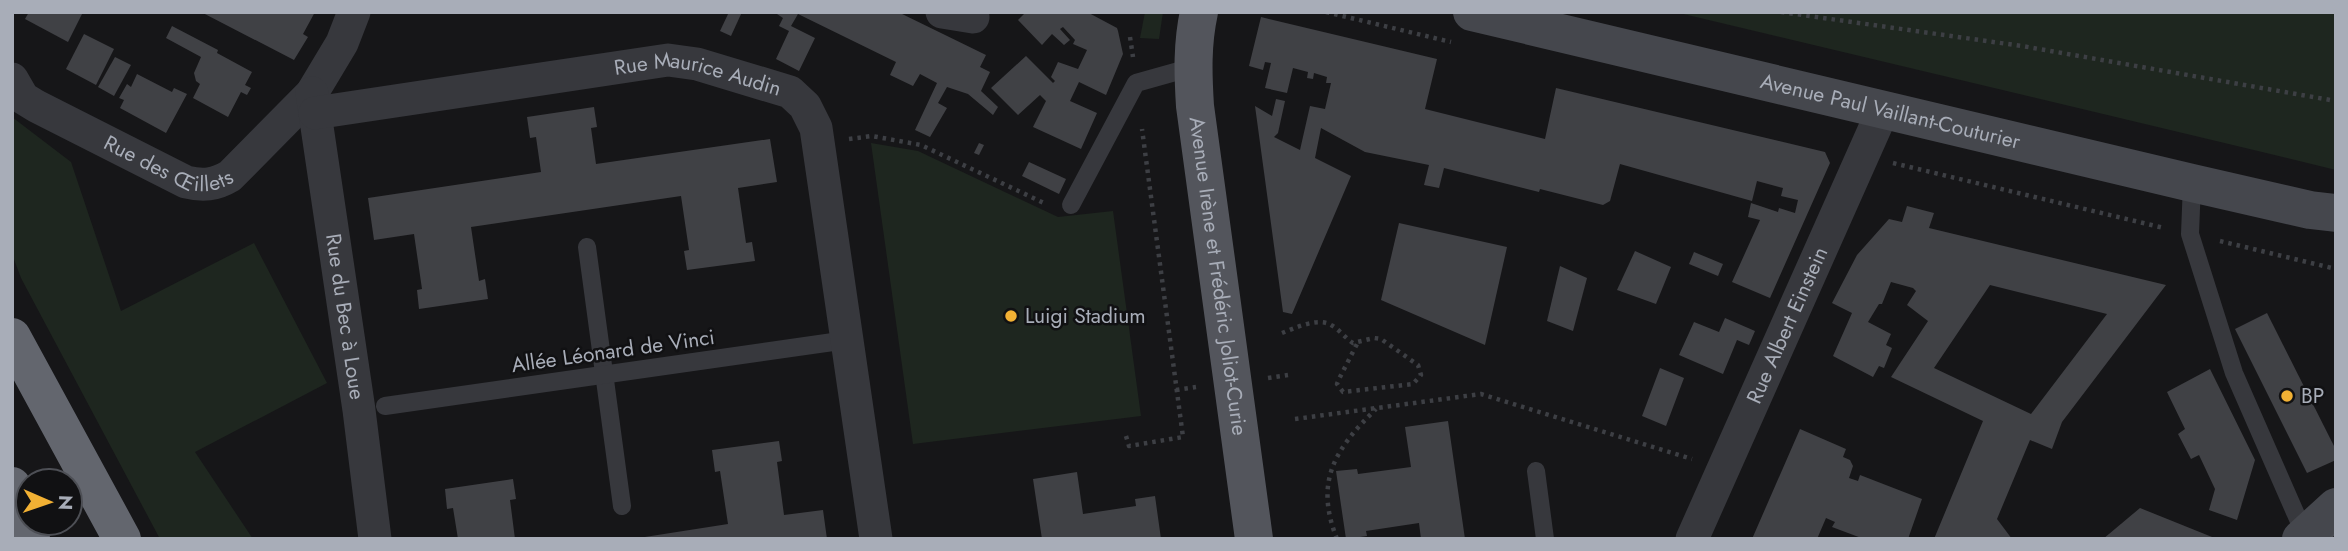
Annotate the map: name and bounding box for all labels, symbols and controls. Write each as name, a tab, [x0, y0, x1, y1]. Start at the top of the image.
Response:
street label: Rue Maurice Audin	[612, 45, 785, 104]
street label: Avenue Paul Vaillant-Couturier	[1757, 66, 2024, 157]
street label: Avenue Irène et Frédéric Joliot-Curie	[1182, 115, 1255, 437]
street label: Rue des Œillets	[99, 128, 239, 199]
street label: Rue du Bec à Loue	[318, 232, 372, 402]
street label: Rue Albert Einstein	[1739, 242, 1835, 408]
place label: Luigi Stadium	[1025, 301, 1146, 331]
marker: Luigi Stadium	[1003, 308, 1019, 324]
street label: Allée Léonard de Vinci	[510, 322, 716, 380]
place label: BP	[2301, 381, 2324, 411]
marker: BP	[2279, 388, 2295, 404]
north arrow	[14, 467, 84, 537]
text: N	[52, 495, 79, 511]

